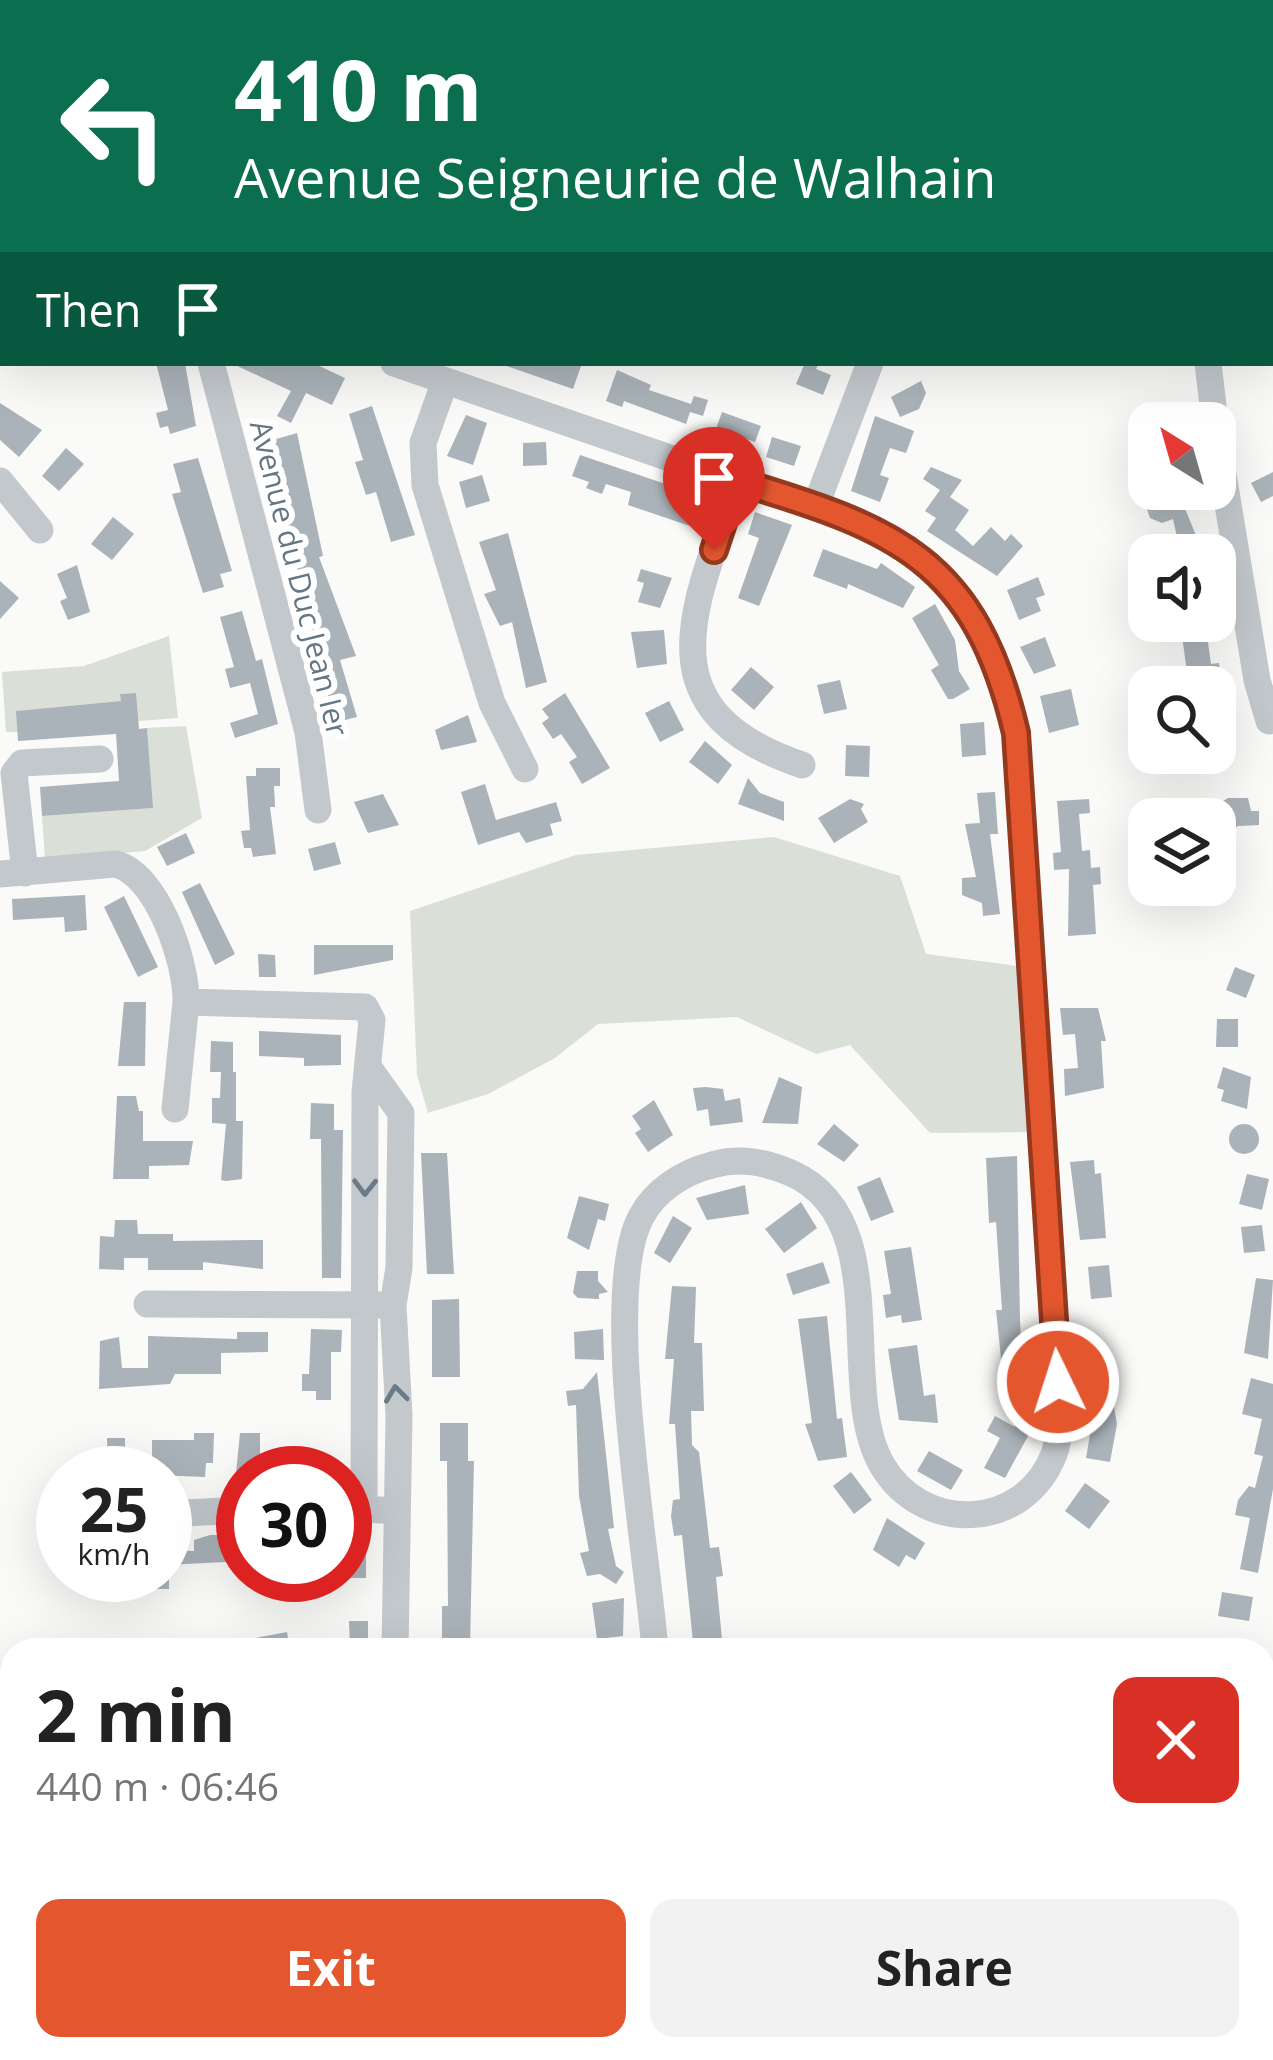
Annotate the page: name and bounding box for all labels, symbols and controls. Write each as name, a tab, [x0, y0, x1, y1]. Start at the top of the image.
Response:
text: 410 m	[234, 31, 482, 146]
icon: left	[36, 48, 192, 204]
text: Avenue Seigneurie de Walhain	[234, 140, 996, 214]
icon: arrive	[165, 276, 231, 342]
text: Then	[36, 279, 141, 340]
north arrow	[1128, 402, 1236, 510]
map controls	[1128, 402, 1236, 906]
street label: Avenue du Duc Jean Ier	[241, 416, 359, 740]
pin	[663, 427, 765, 550]
icon: arrive	[681, 445, 747, 511]
button: sound	[1128, 534, 1236, 642]
button: search	[1128, 666, 1236, 774]
button: layers	[1128, 798, 1236, 906]
one-way arrow	[352, 1179, 378, 1197]
position arrow	[995, 1319, 1121, 1445]
one-way arrow	[384, 1384, 410, 1404]
speed limit sign: 30	[216, 1446, 372, 1602]
text: 25	[80, 1468, 148, 1550]
text: km/h	[78, 1533, 150, 1574]
text: 2 min	[36, 1665, 236, 1763]
button: close	[1113, 1677, 1239, 1803]
text: 440 m · 06:46	[36, 1759, 279, 1812]
button: Exit	[36, 1899, 626, 2037]
button: Share	[650, 1899, 1239, 2037]

